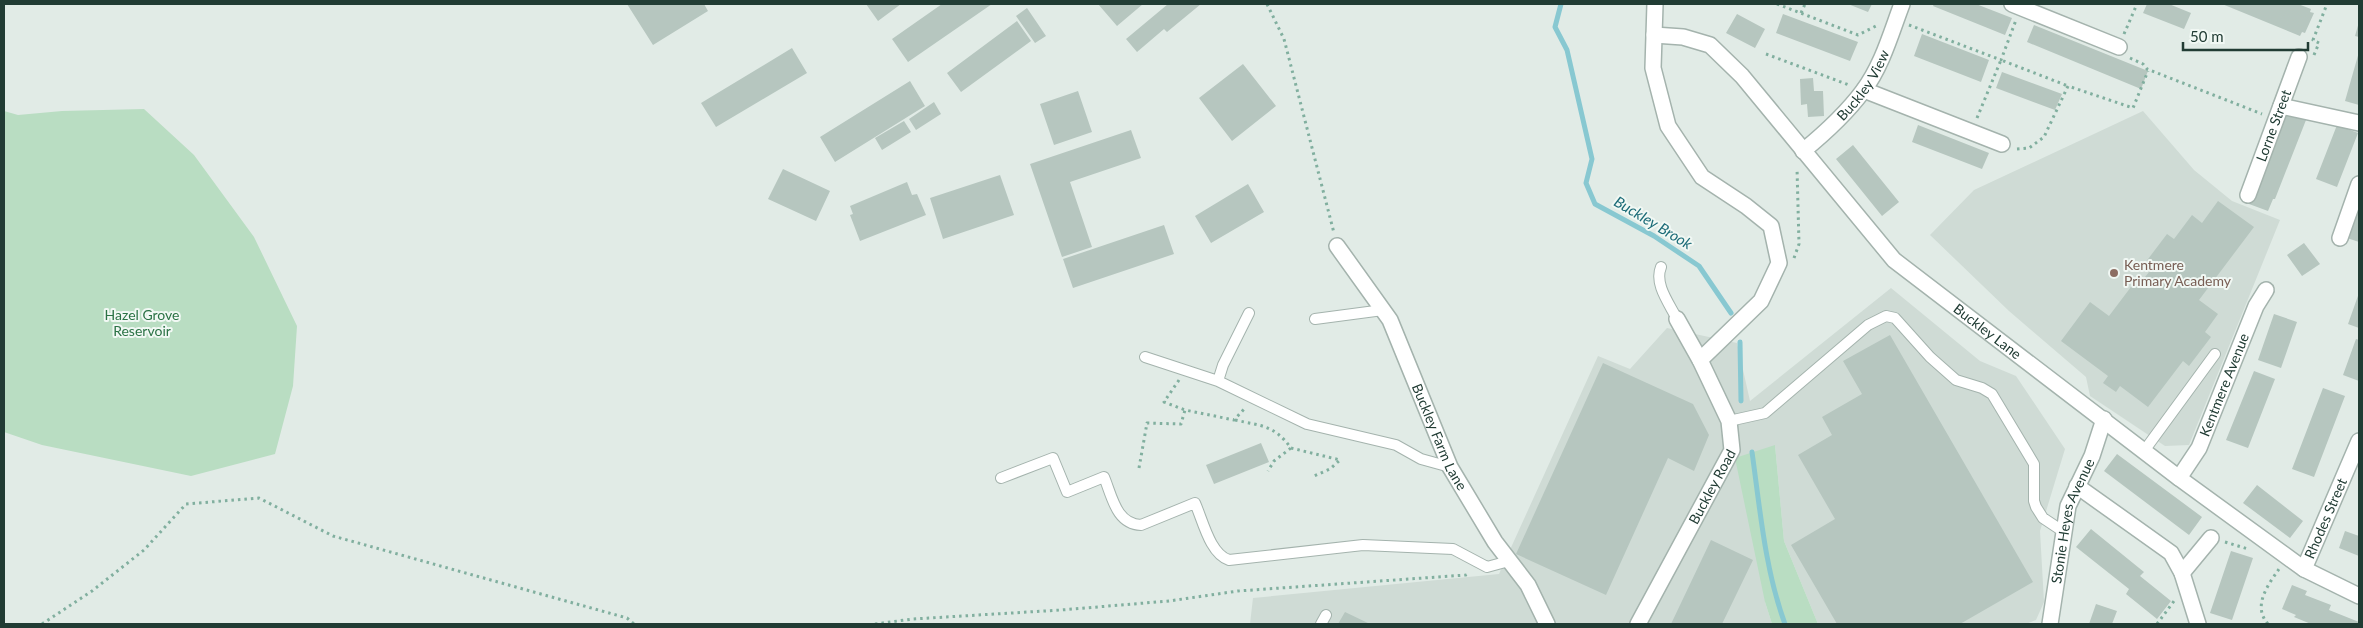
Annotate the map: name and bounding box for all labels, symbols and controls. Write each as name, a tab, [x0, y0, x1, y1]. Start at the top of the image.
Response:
scale bar	[2183, 20, 2308, 52]
text: 50 m	[2190, 27, 2224, 45]
street label: Buckley View	[1833, 47, 1892, 124]
street label: Lorne Street	[2252, 87, 2294, 164]
water label: Buckley Brook	[1611, 192, 1697, 253]
place label: Kentmere Primary Academy	[2124, 256, 2232, 289]
marker: Kentmere Primary Academy	[2108, 267, 2120, 279]
street label: Buckley Lane	[1950, 300, 2025, 362]
park label: Hazel Grove Reservoir	[105, 306, 180, 339]
street label: Kentmere Avenue	[2196, 331, 2252, 439]
street label: Buckley Farm Lane	[1409, 381, 1471, 493]
street label: Buckley Road	[1685, 446, 1739, 527]
street label: Stonie Heyes Avenue	[2047, 455, 2098, 585]
street label: Rhodes Street	[2300, 475, 2350, 561]

